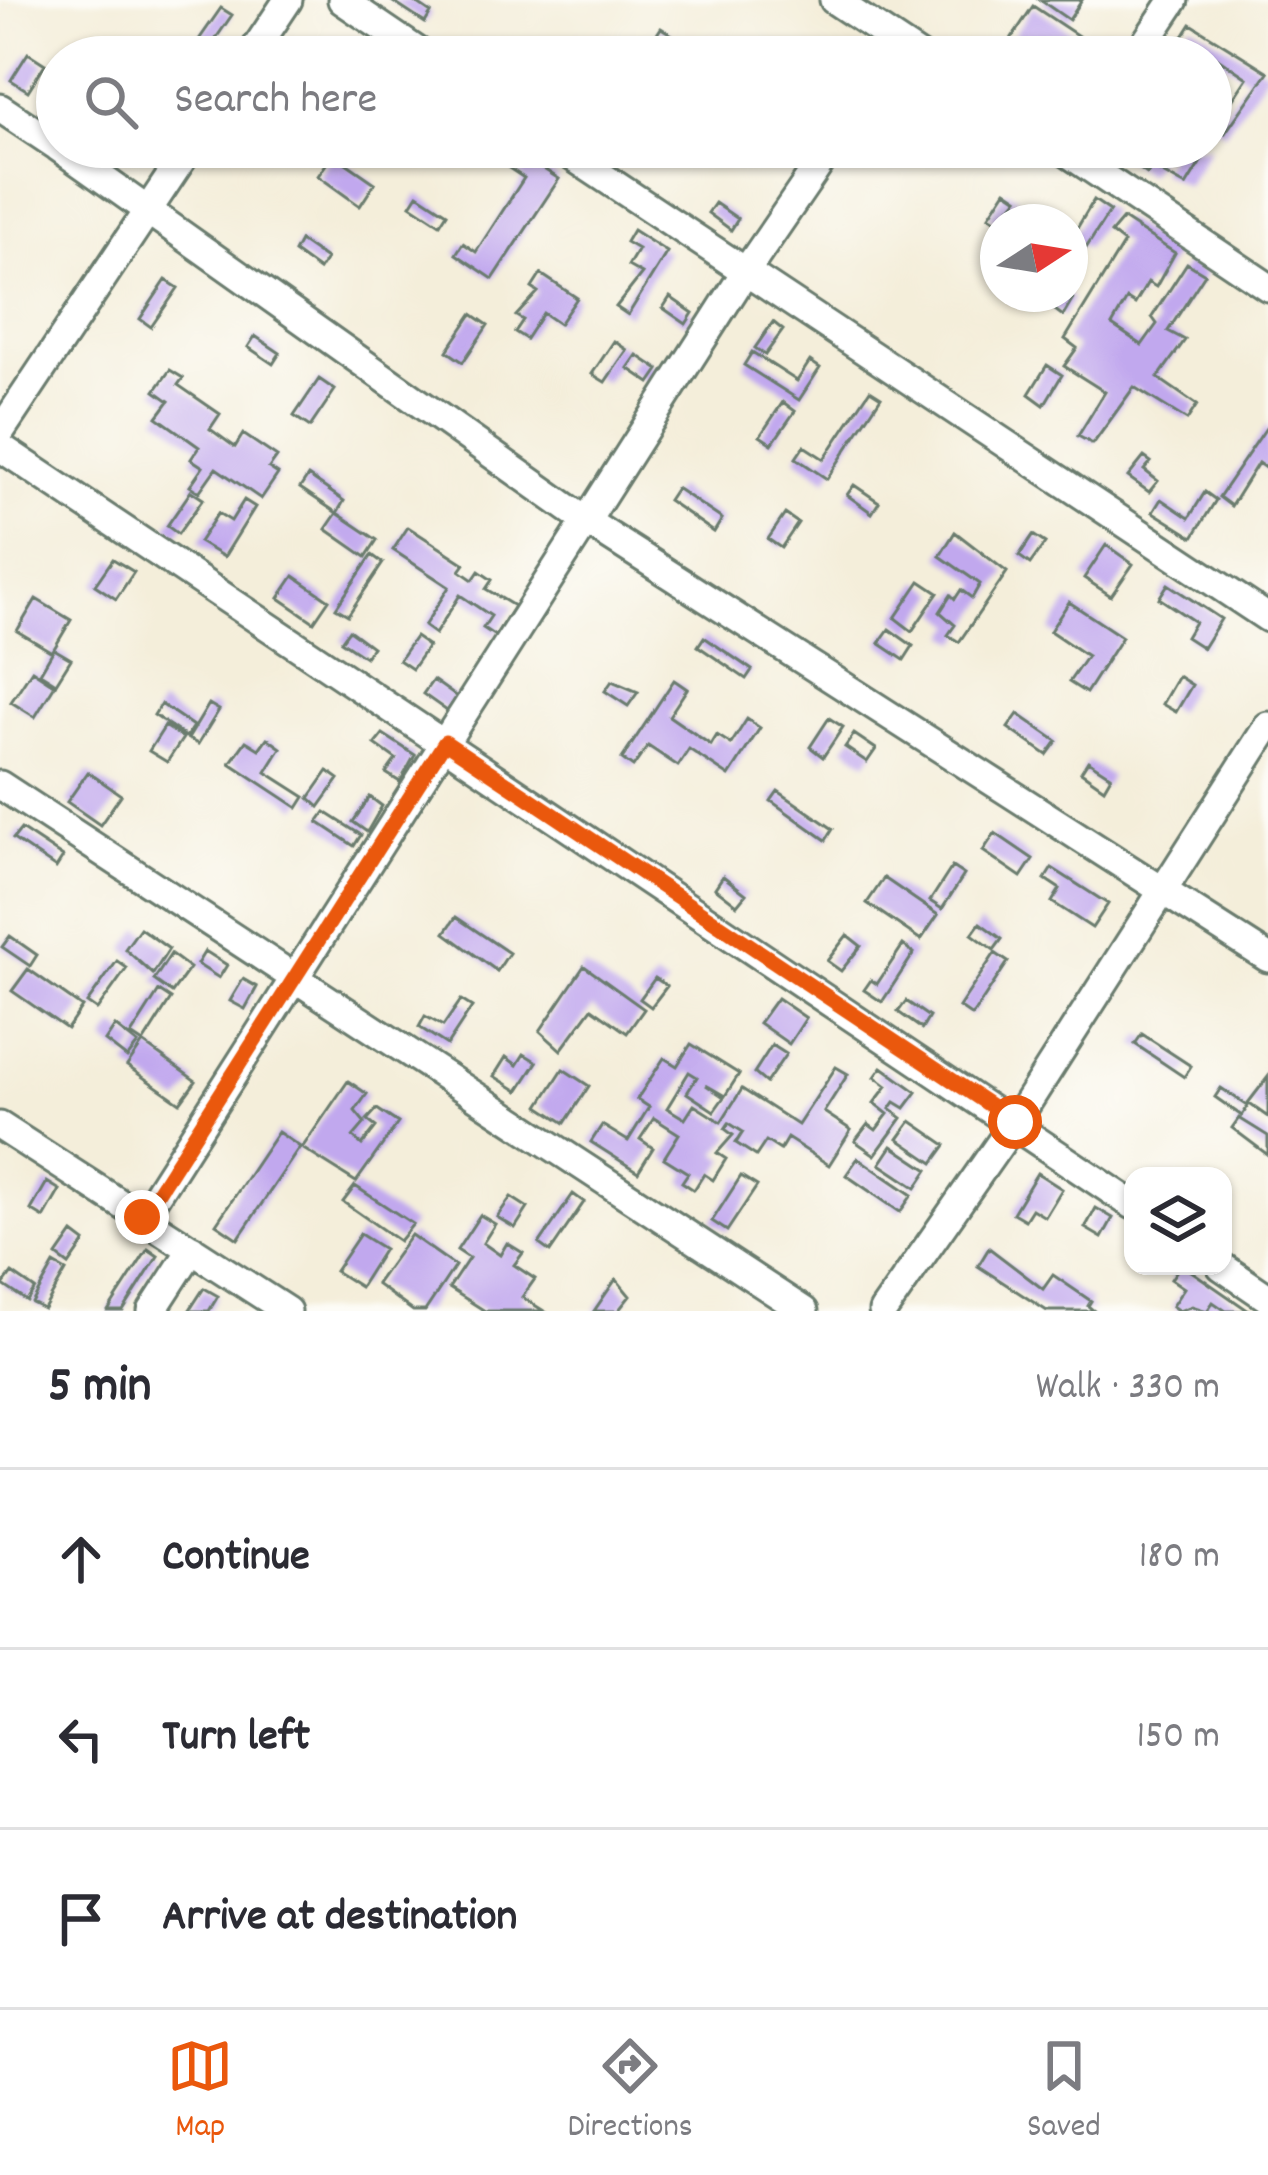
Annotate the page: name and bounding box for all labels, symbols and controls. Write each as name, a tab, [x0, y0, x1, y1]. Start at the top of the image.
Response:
search box	[36, 36, 1232, 168]
icon: search	[78, 69, 144, 135]
text: Search here	[174, 70, 377, 134]
north arrow	[980, 204, 1088, 312]
route start	[988, 1095, 1042, 1149]
map controls	[1124, 1167, 1232, 1275]
button: layers	[1124, 1167, 1232, 1275]
route end	[115, 1190, 169, 1244]
text: 5 min	[48, 1353, 151, 1425]
text: Walk · 330 m	[1036, 1362, 1220, 1417]
icon: ahead	[48, 1526, 114, 1592]
text: Continue	[162, 1527, 310, 1591]
text: 180 m	[1139, 1531, 1220, 1586]
icon: left	[48, 1706, 114, 1772]
text: Turn left	[162, 1707, 310, 1771]
text: 150 m	[1136, 1711, 1220, 1766]
icon: arrive	[48, 1886, 114, 1952]
text: Arrive at destination	[162, 1887, 517, 1951]
tab: Map	[167, 2033, 233, 2152]
tab: Directions	[568, 2033, 693, 2152]
tab: Saved	[1027, 2033, 1101, 2152]

